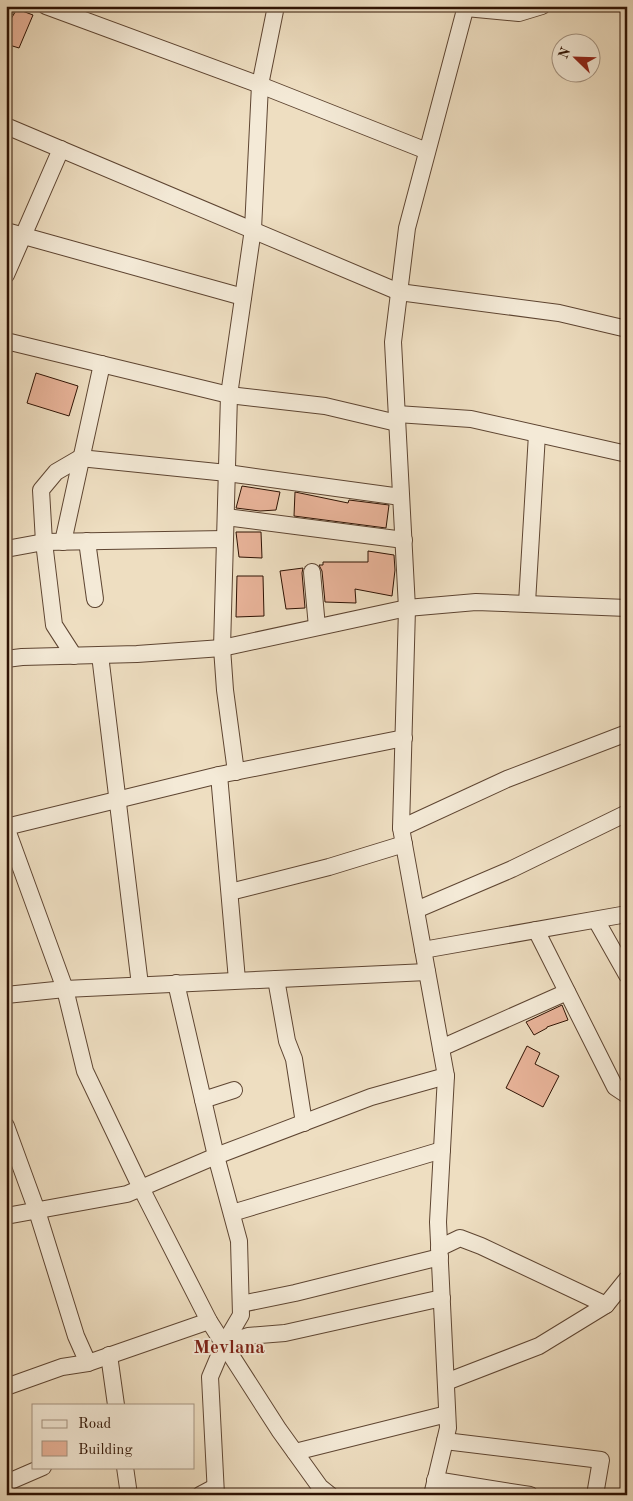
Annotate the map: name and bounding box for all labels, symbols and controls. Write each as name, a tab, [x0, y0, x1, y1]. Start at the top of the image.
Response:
north arrow	[550, 32, 600, 82]
text: N	[556, 45, 574, 61]
district label: Mevlana	[193, 1339, 265, 1358]
legend	[32, 1404, 195, 1468]
text: Road	[78, 1417, 112, 1432]
text: Building	[78, 1443, 133, 1458]

